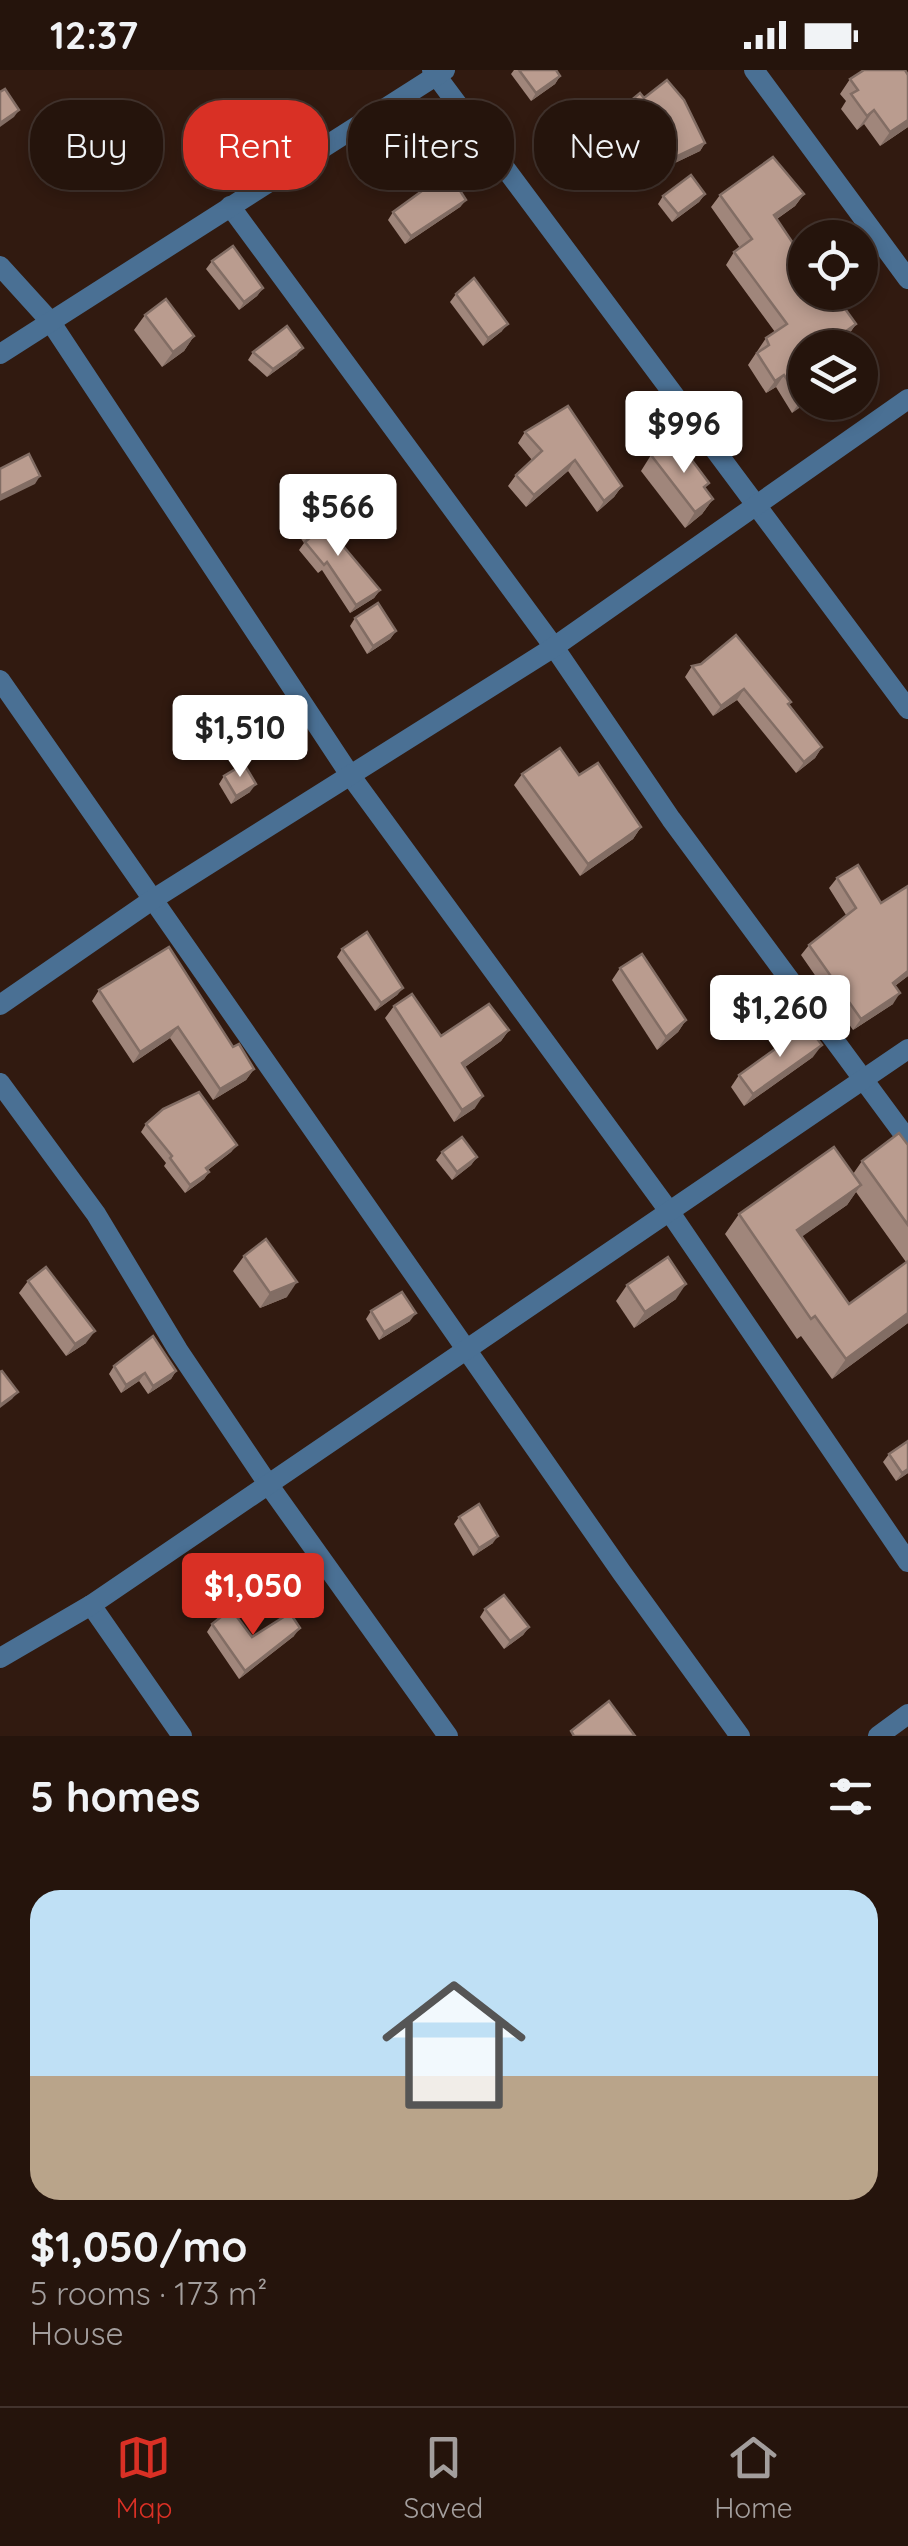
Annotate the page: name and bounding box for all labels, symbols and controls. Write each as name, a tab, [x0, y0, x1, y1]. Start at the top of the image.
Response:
text: 12:37	[50, 11, 138, 59]
chip: Buy	[30, 100, 163, 190]
chip: Rent	[183, 100, 328, 190]
chip: Filters	[348, 100, 514, 190]
chip: New	[534, 100, 676, 190]
map controls	[788, 220, 878, 420]
button: locate	[788, 220, 878, 310]
button: layers	[788, 330, 878, 420]
pin: $996	[625, 391, 743, 476]
text: $996	[647, 403, 721, 443]
pin: $566	[279, 474, 397, 559]
text: $566	[302, 486, 374, 526]
pin: $1,510	[159, 695, 321, 780]
text: $1,510	[195, 707, 285, 747]
pin: $1,260	[699, 975, 861, 1060]
text: $1,260	[732, 987, 828, 1027]
pin: $1,050	[172, 1553, 334, 1638]
text: $1,050	[204, 1565, 302, 1605]
icon: filters	[823, 1769, 878, 1824]
text: 5 homes	[30, 1770, 201, 1823]
icon: home	[364, 1955, 544, 2135]
text: $1,050/mo	[30, 2220, 248, 2273]
text: 5 rooms · 173 m²	[30, 2273, 267, 2313]
text: House	[30, 2313, 124, 2353]
tab: Map	[115, 2430, 173, 2525]
tab: Saved	[403, 2430, 483, 2525]
tab: Home	[714, 2430, 793, 2525]

